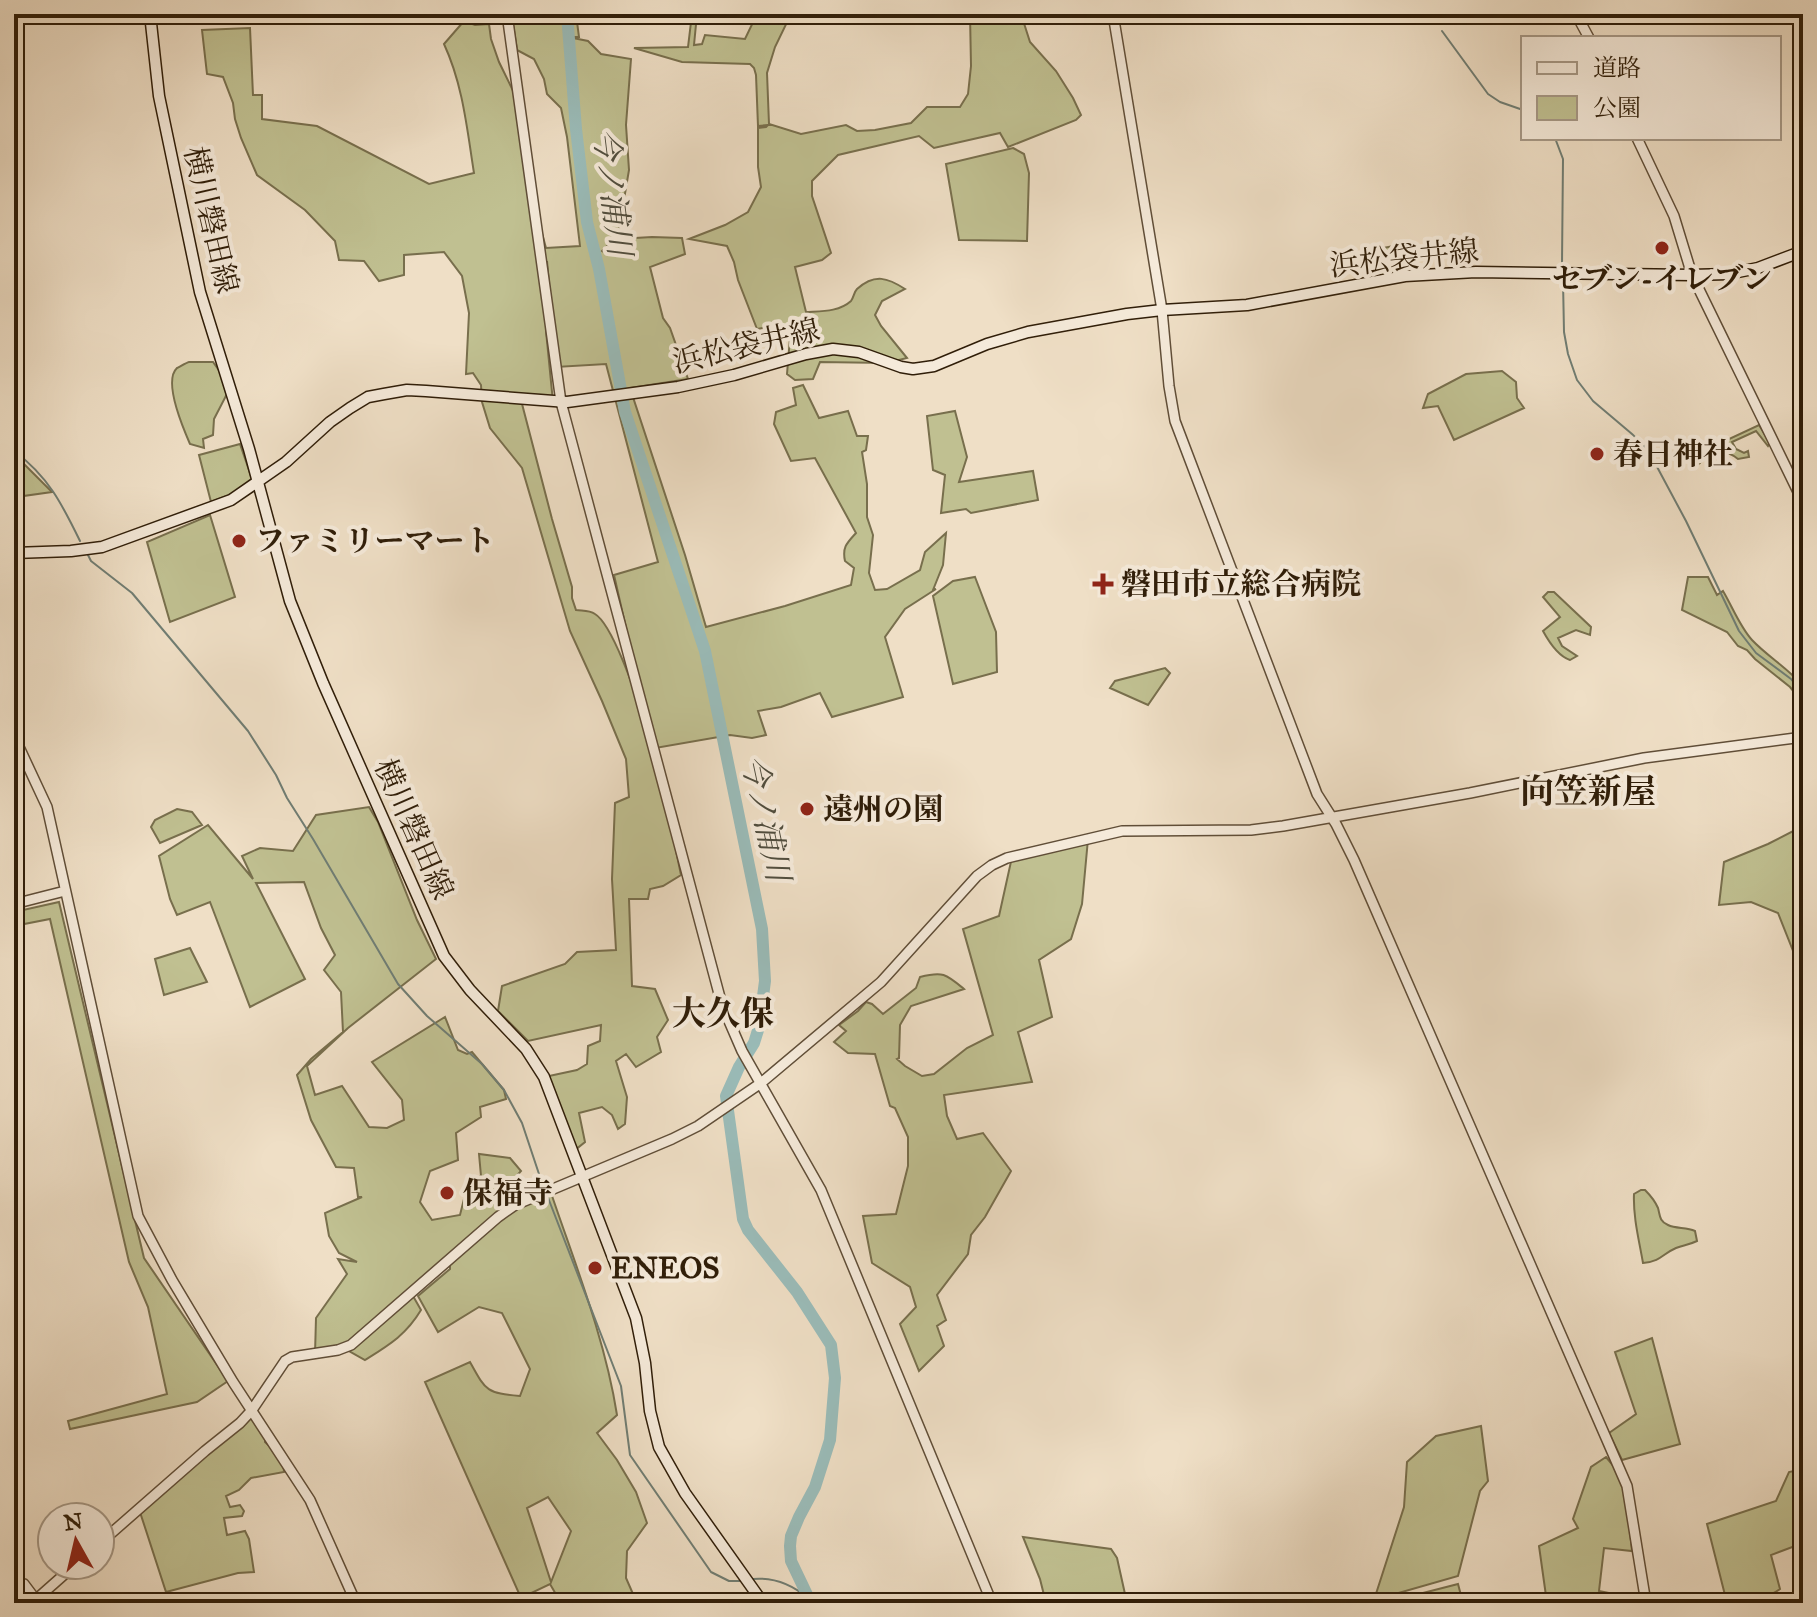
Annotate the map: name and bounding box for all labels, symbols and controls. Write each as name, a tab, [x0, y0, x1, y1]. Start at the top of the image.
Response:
legend	[1521, 36, 1781, 140]
text: 道路	[1593, 53, 1641, 83]
text: 公園	[1593, 93, 1641, 123]
water label: 今ノ浦川	[585, 126, 640, 261]
street label: 横川磐田線	[177, 143, 245, 297]
street label: 浜松袋井線	[1328, 232, 1480, 284]
marker: セブン-イレブン	[1653, 239, 1671, 257]
place label: セブン-イレブン	[1552, 261, 1772, 297]
street label: 浜松袋井線	[669, 312, 823, 380]
place label: 春日神社	[1613, 436, 1733, 472]
marker: 春日神社	[1588, 445, 1606, 463]
place label: ファミリーマート	[255, 523, 494, 559]
marker: ファミリーマート	[230, 532, 248, 550]
place label: 磐田市立総合病院	[1121, 566, 1361, 602]
marker: 磐田市立総合病院	[1092, 573, 1114, 595]
water label: 今ノ浦川	[733, 751, 799, 888]
street label: 横川磐田線	[367, 753, 461, 905]
district label: 向笠新屋	[1520, 771, 1656, 812]
place label: 遠州の園	[823, 791, 943, 827]
marker: 遠州の園	[798, 800, 816, 818]
district label: 大久保	[672, 993, 774, 1034]
place label: 保福寺	[463, 1175, 553, 1211]
marker: 保福寺	[438, 1184, 456, 1202]
place label: ENEOS	[611, 1250, 720, 1286]
marker: ENEOS	[586, 1259, 604, 1277]
north arrow	[36, 1501, 116, 1581]
text: N	[62, 1507, 85, 1536]

